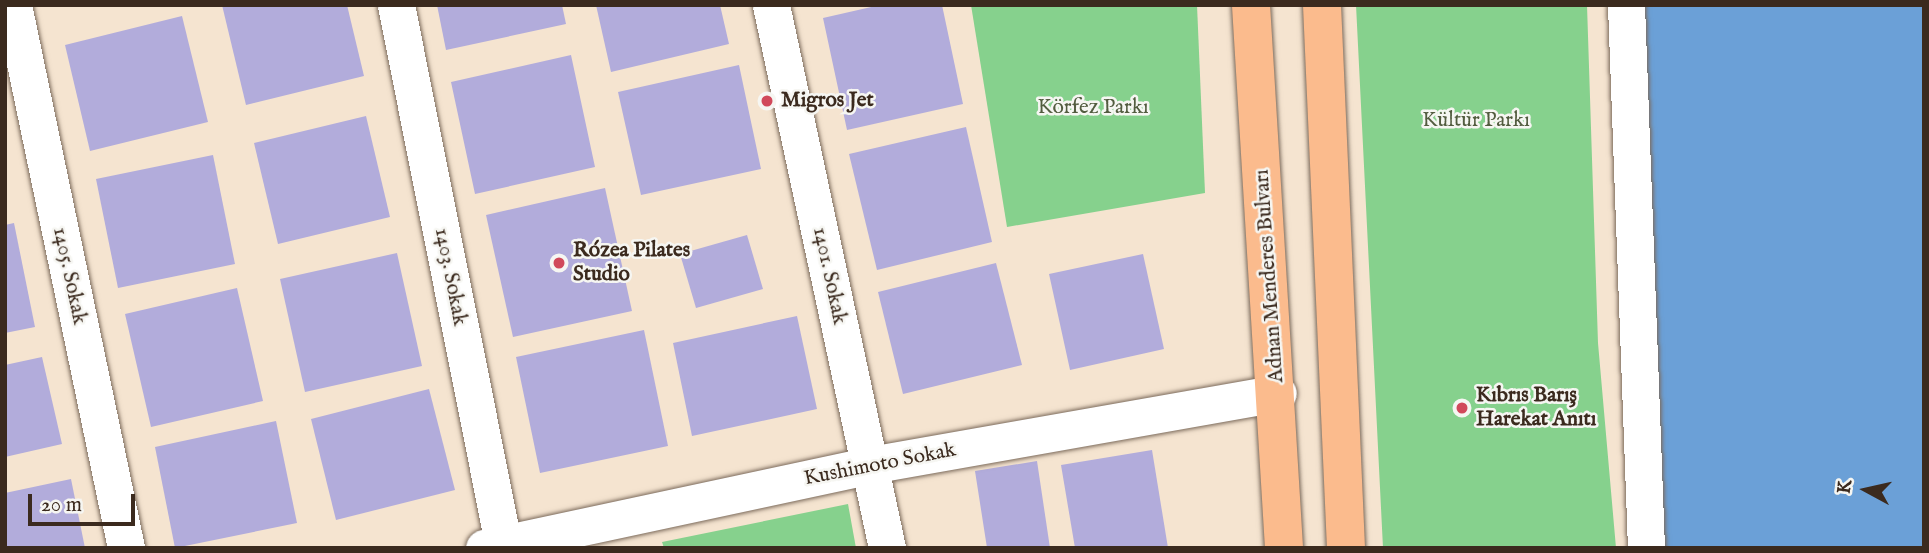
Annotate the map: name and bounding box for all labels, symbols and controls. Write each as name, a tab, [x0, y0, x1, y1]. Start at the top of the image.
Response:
place label: Migros Jet	[781, 88, 874, 114]
marker: Migros Jet	[759, 93, 775, 109]
park label: Körfez Parkı	[1037, 95, 1149, 121]
park label: Kültür Parkı	[1422, 108, 1530, 134]
street label: Adnan Menderes Bulvarı	[1250, 168, 1290, 384]
street label: 1405. Sokak	[46, 225, 92, 327]
street label: 1401. Sokak	[806, 225, 852, 327]
street label: 1403. Sokak	[428, 226, 472, 328]
place label: Rózea Pilates Studio	[573, 238, 690, 288]
marker: Rózea Pilates Studio	[551, 255, 567, 271]
place label: Kıbrıs Barış Harekat Anıtı	[1476, 383, 1596, 433]
marker: Kıbrıs Barış Harekat Anıtı	[1454, 400, 1470, 416]
street label: Kushimoto Sokak	[802, 438, 958, 492]
north arrow	[1831, 455, 1901, 525]
text: K	[1832, 479, 1858, 496]
scale bar	[32, 480, 138, 524]
text: 20 m	[41, 492, 82, 519]

